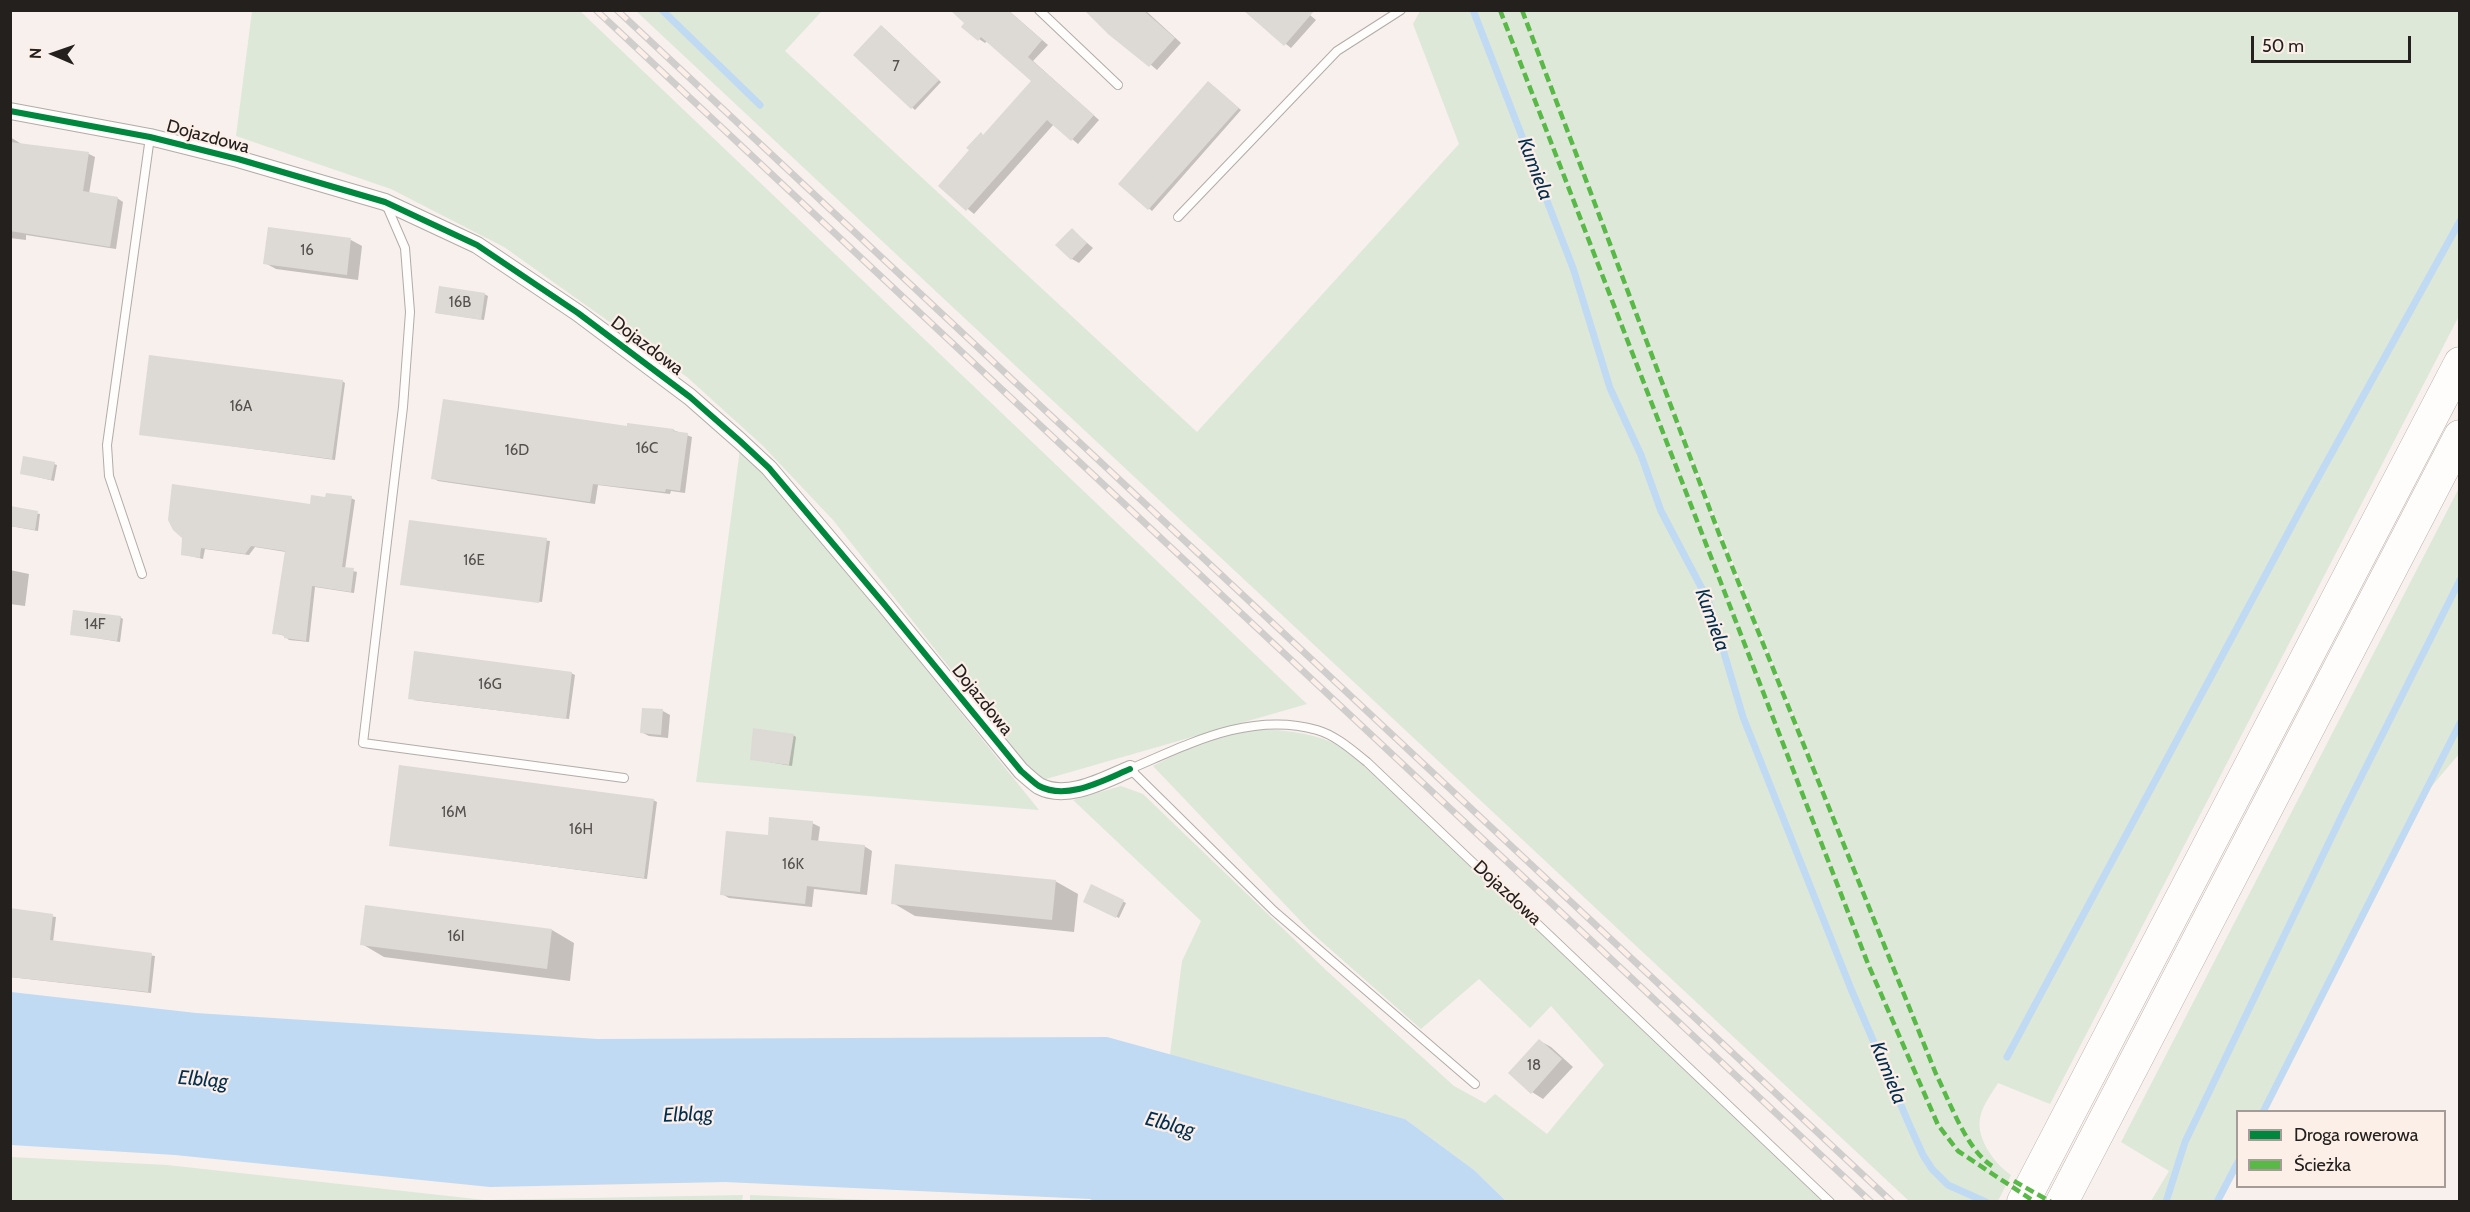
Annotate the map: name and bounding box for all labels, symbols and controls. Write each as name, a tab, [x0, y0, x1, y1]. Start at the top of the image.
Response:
north arrow	[24, 24, 84, 84]
scale bar	[2254, 24, 2414, 62]
text: 50 m	[2262, 35, 2304, 57]
text: N	[26, 47, 45, 59]
house number: 7	[892, 58, 900, 76]
street label: Dojazdowa	[164, 116, 252, 158]
water label: Kumiela	[1512, 134, 1558, 204]
house number: 16	[300, 242, 314, 260]
house number: 16B	[449, 294, 471, 312]
street label: Dojazdowa	[607, 312, 687, 380]
house number: 16A	[230, 398, 252, 416]
house number: 16C	[636, 440, 658, 458]
house number: 16D	[505, 442, 529, 460]
house number: 16E	[463, 552, 485, 570]
water label: Kumiela	[1690, 585, 1734, 655]
house number: 14F	[84, 616, 106, 634]
street label: Dojazdowa	[947, 660, 1017, 740]
house number: 16G	[478, 676, 502, 694]
house number: 16M	[441, 804, 467, 822]
house number: 16H	[569, 821, 593, 839]
house number: 16K	[782, 856, 804, 874]
street label: Dojazdowa	[1469, 856, 1545, 930]
house number: 16I	[447, 928, 465, 946]
water label: Kumiela	[1865, 1038, 1911, 1108]
house number: 18	[1527, 1057, 1541, 1075]
water label: Elbląg	[177, 1066, 229, 1094]
water label: Elbląg	[663, 1102, 713, 1128]
water label: Elbląg	[1143, 1107, 1197, 1143]
legend	[2236, 1110, 2446, 1188]
text: Droga rowerowa	[2294, 1124, 2418, 1146]
text: Ścieżka	[2294, 1154, 2351, 1176]

